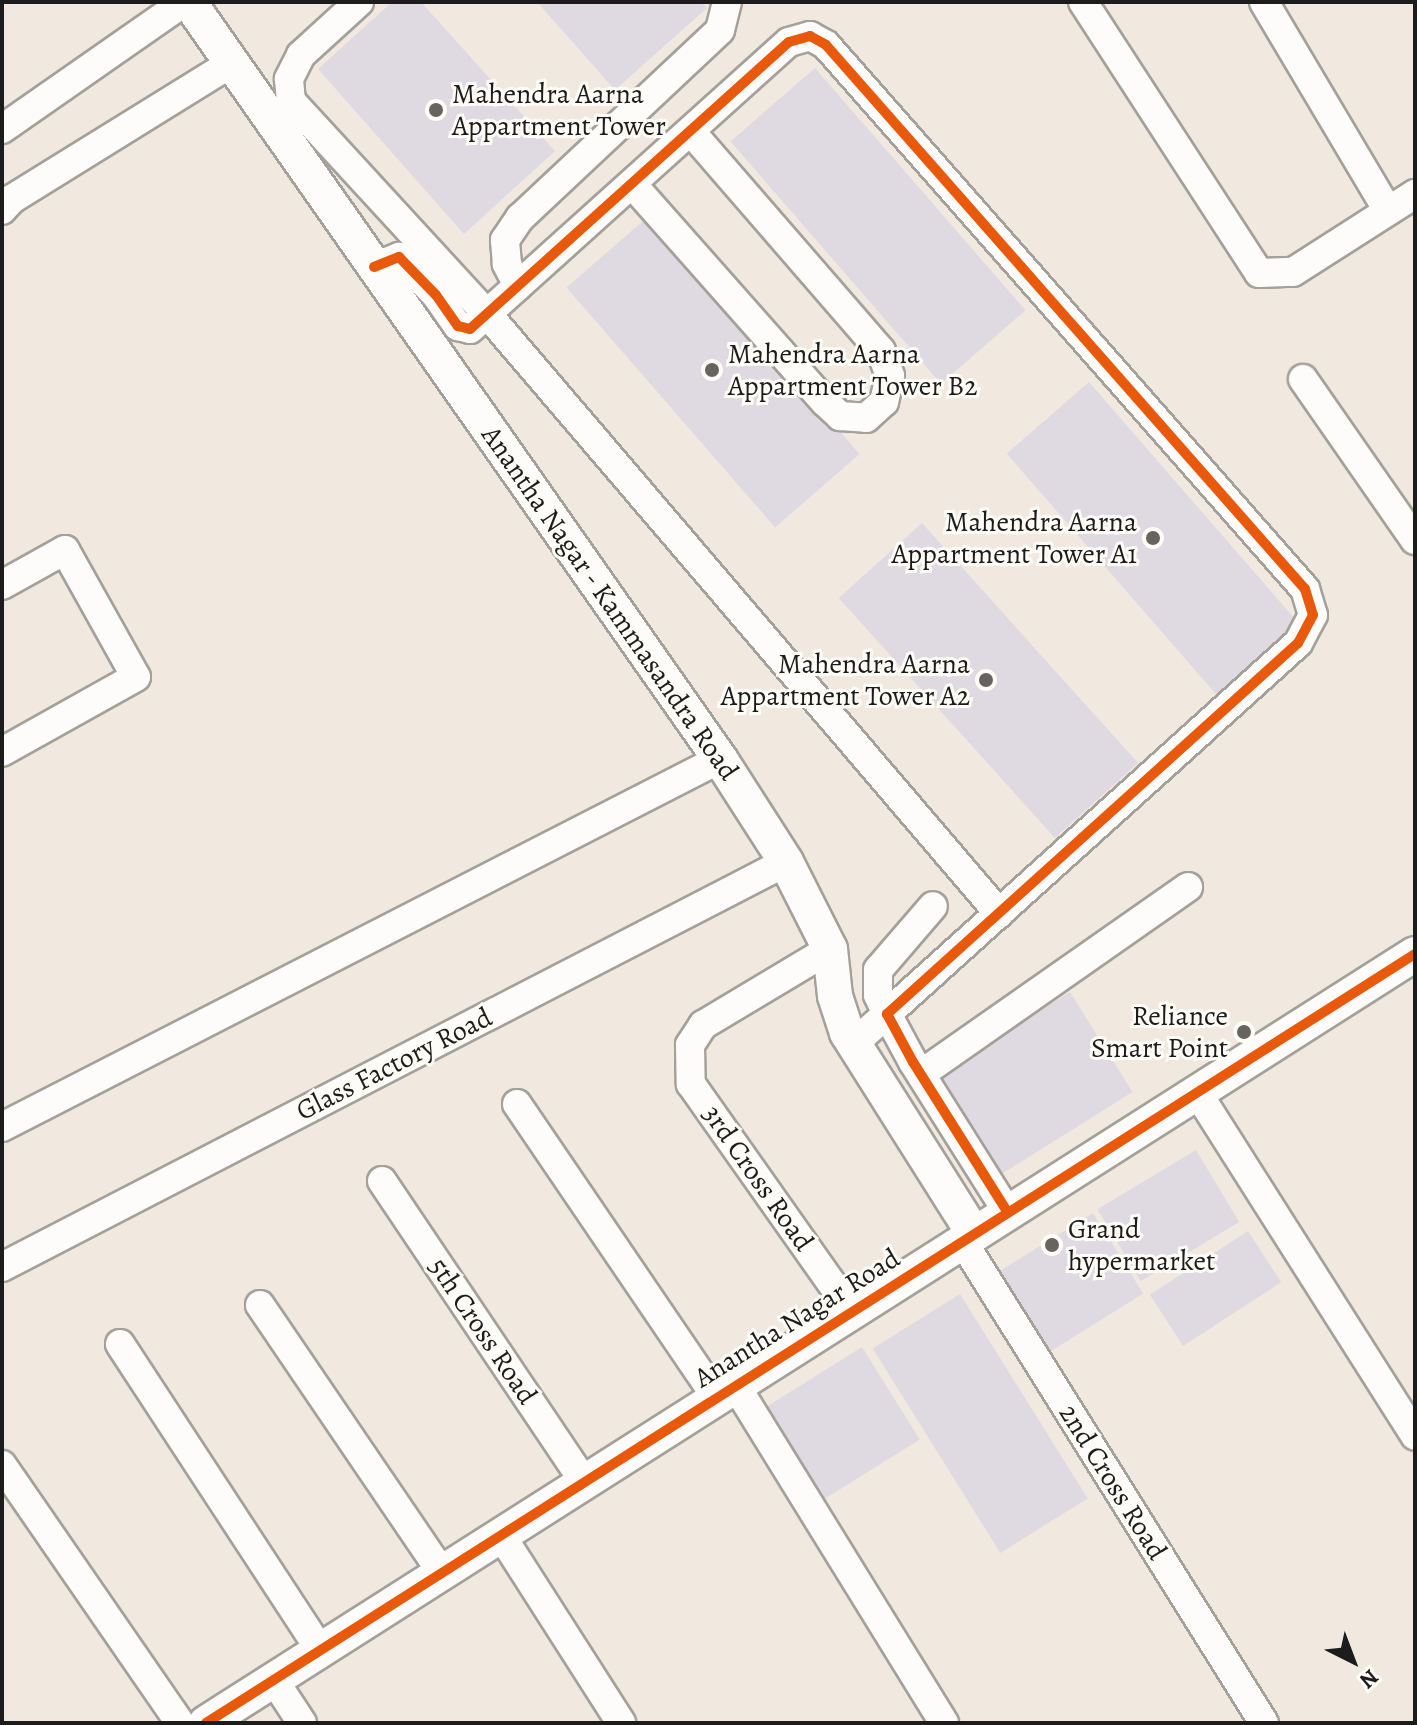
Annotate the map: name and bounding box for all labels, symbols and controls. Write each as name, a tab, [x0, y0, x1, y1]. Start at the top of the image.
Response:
place label: Mahendra Aarna Appartment Tower	[452, 77, 666, 143]
marker: Mahendra Aarna Appartment Tower	[427, 101, 445, 119]
place label: Mahendra Aarna Appartment Tower B2	[728, 337, 978, 403]
marker: Mahendra Aarna Appartment Tower B2	[703, 361, 721, 379]
street label: Anantha Nagar - Kammasandra Road	[474, 419, 746, 787]
place label: Mahendra Aarna Appartment Tower A1	[892, 505, 1137, 571]
marker: Mahendra Aarna Appartment Tower A1	[1144, 529, 1162, 547]
place label: Mahendra Aarna Appartment Tower A2	[721, 647, 970, 713]
marker: Mahendra Aarna Appartment Tower A2	[977, 671, 995, 689]
place label: Reliance Smart Point	[1091, 999, 1228, 1065]
street label: Glass Factory Road	[291, 1000, 497, 1128]
marker: Reliance Smart Point	[1235, 1023, 1253, 1041]
street label: 3rd Cross Road	[695, 1099, 821, 1257]
place label: Grand hypermarket	[1068, 1212, 1215, 1278]
marker: Grand hypermarket	[1043, 1236, 1061, 1254]
street label: Anantha Nagar Road	[688, 1241, 906, 1395]
street label: 5th Cross Road	[422, 1251, 544, 1411]
street label: 2nd Cross Road	[1052, 1398, 1174, 1566]
north arrow	[1313, 1621, 1393, 1701]
text: N	[1353, 1662, 1385, 1695]

